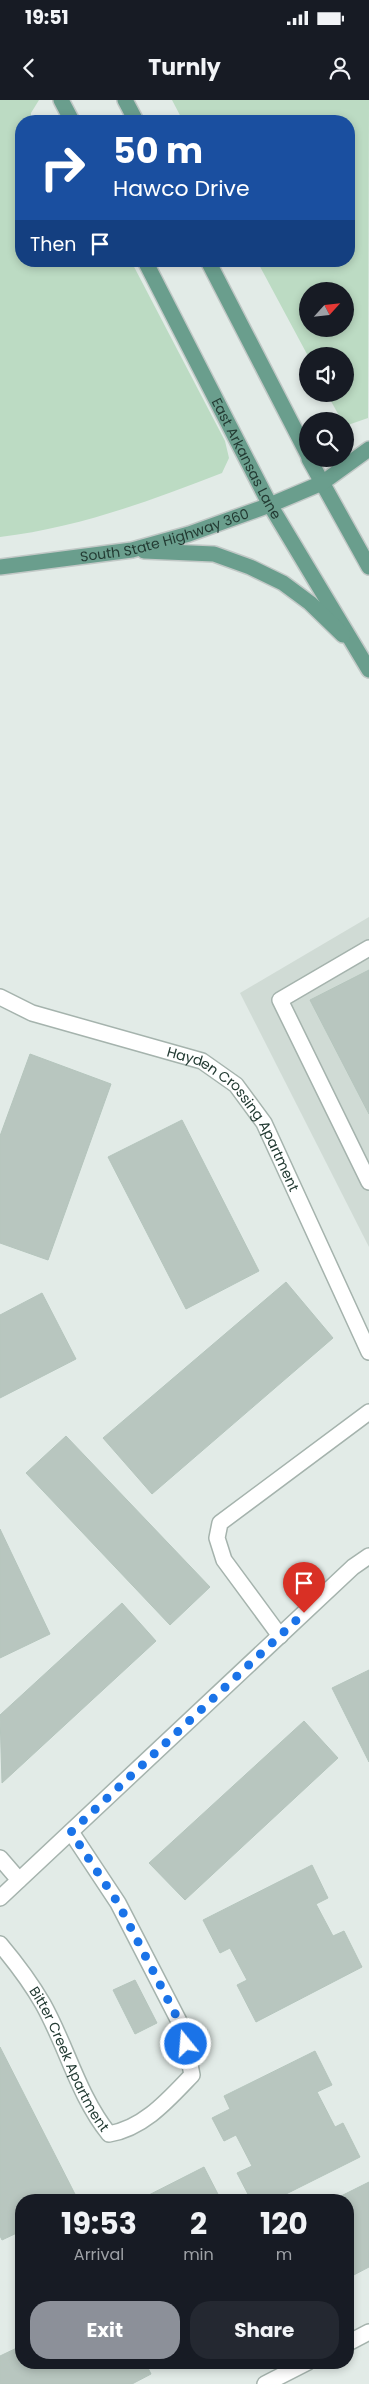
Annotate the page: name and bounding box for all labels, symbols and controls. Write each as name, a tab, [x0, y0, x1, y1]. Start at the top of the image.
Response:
text: 19:51	[25, 4, 69, 31]
text: Turnly	[148, 52, 221, 83]
icon: back	[15, 54, 43, 82]
icon: person	[326, 54, 354, 82]
text: 50 m	[113, 126, 203, 175]
icon: right	[30, 135, 95, 200]
text: Hawco Drive	[113, 173, 250, 204]
icon: arrive	[86, 230, 114, 258]
text: Then	[30, 231, 76, 258]
north arrow	[299, 282, 354, 338]
map controls	[299, 282, 354, 467]
button: sound	[299, 347, 354, 402]
street label: East Arkansas Lane	[207, 394, 286, 523]
button: search	[299, 412, 354, 467]
street label: South State Highway 360	[79, 503, 252, 567]
street label: Hayden Crossing Apartment	[165, 1042, 304, 1195]
pin	[283, 1562, 325, 1613]
icon: arrive	[290, 1569, 318, 1597]
street label: Bitter Creek Apartment	[25, 1982, 114, 2136]
position arrow	[159, 2017, 211, 2069]
text: 19:53	[61, 2202, 137, 2245]
text: 2	[190, 2202, 207, 2245]
text: 120	[260, 2202, 308, 2245]
text: Arrival	[74, 2243, 124, 2266]
text: min	[183, 2243, 214, 2266]
text: m	[276, 2243, 292, 2266]
button: Exit	[30, 2301, 180, 2359]
button: Share	[190, 2301, 339, 2359]

